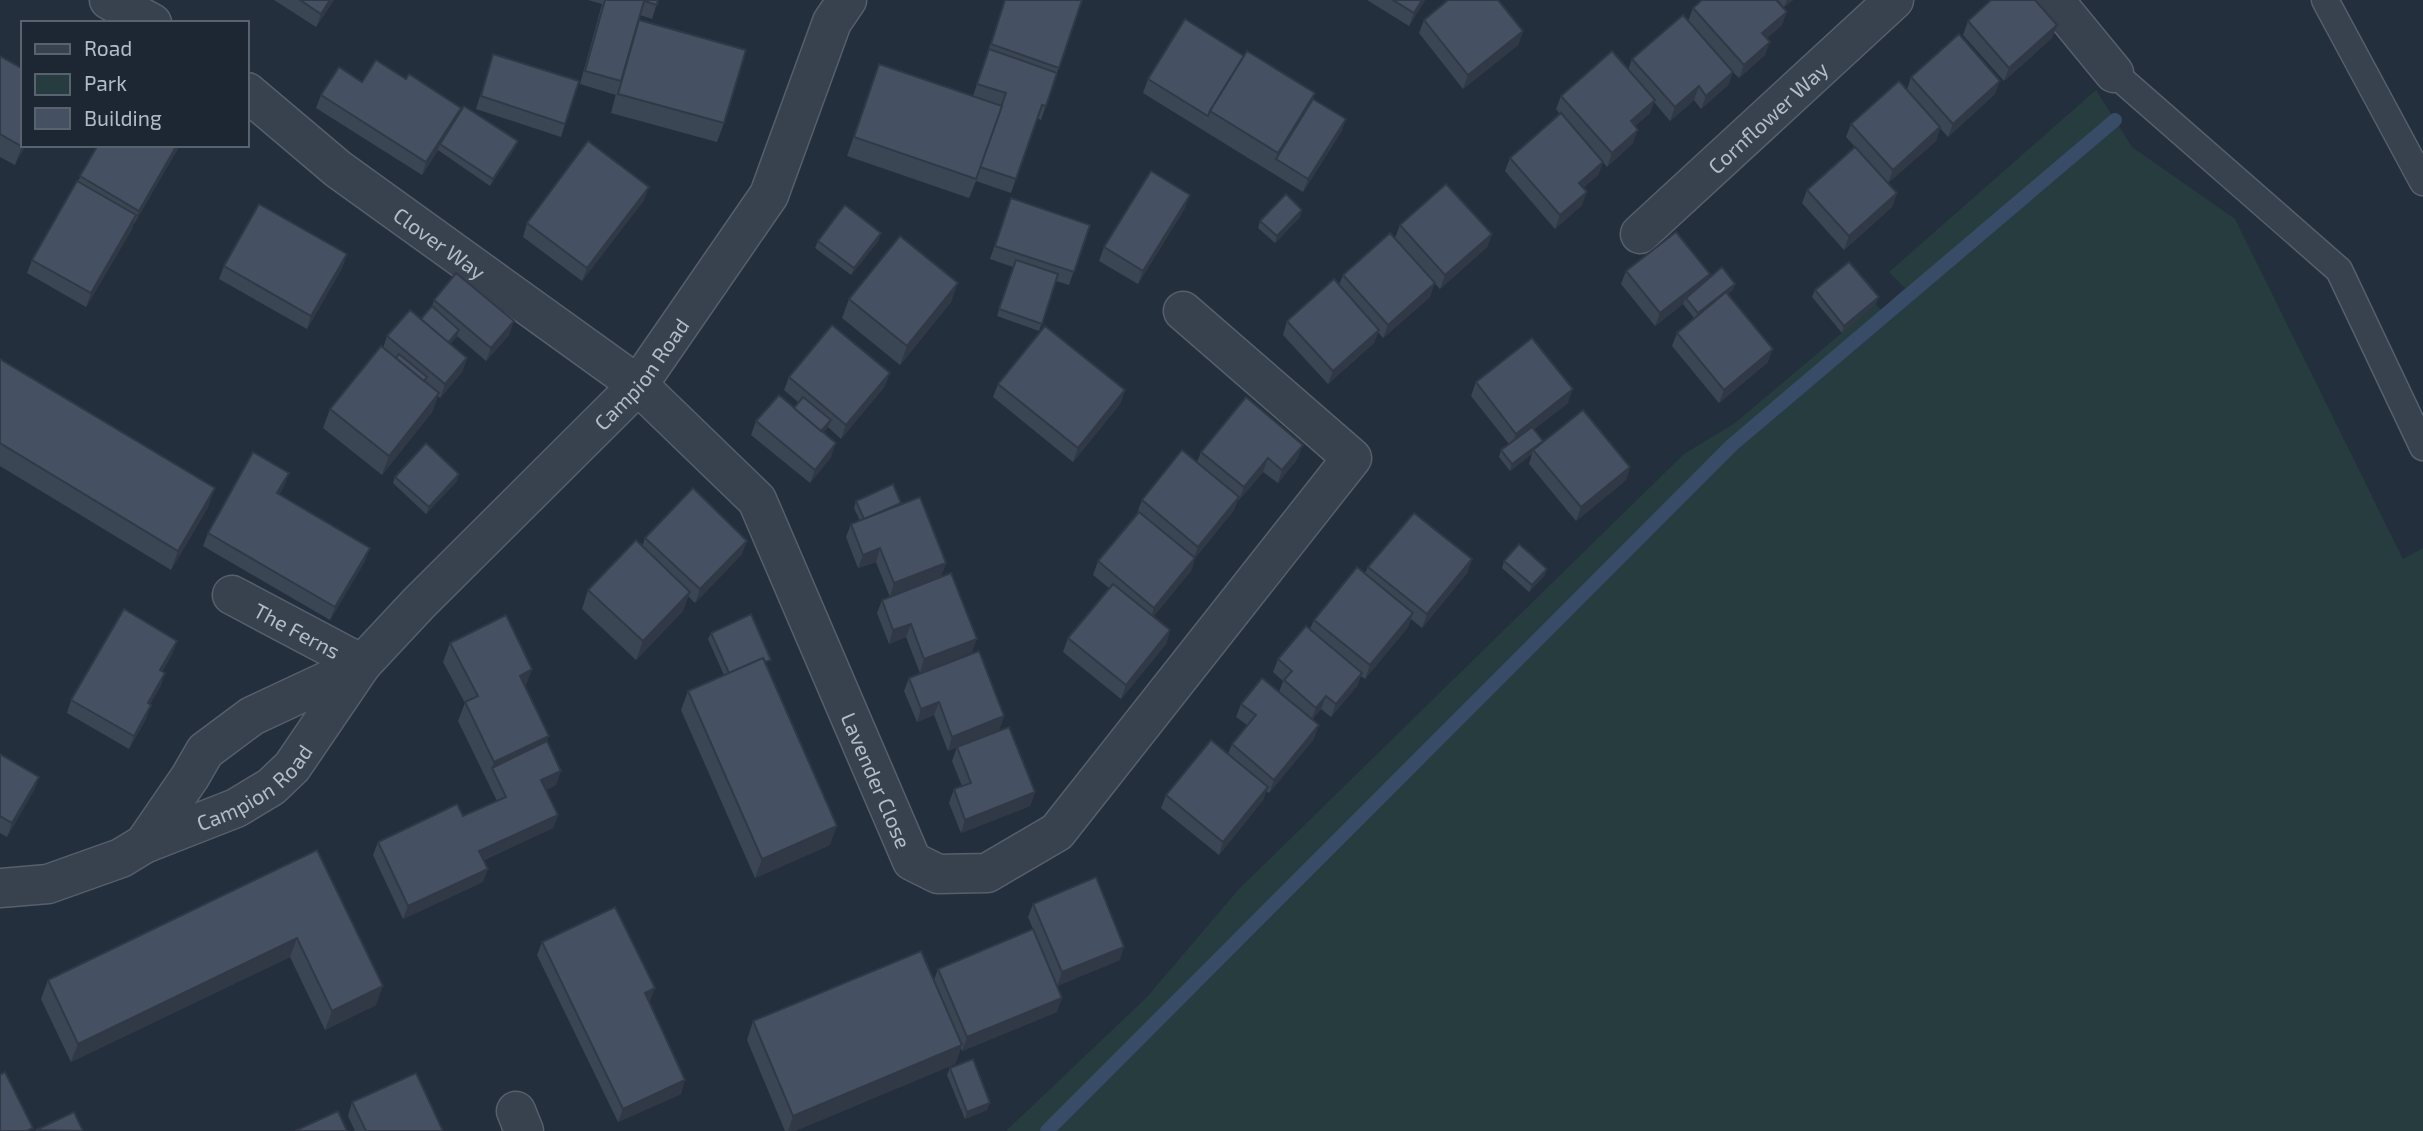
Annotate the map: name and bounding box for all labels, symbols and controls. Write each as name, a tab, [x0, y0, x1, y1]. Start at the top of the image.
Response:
legend	[21, 21, 248, 147]
text: Road	[84, 35, 132, 60]
street label: Cornflower Way	[1702, 56, 1832, 178]
text: Park	[84, 70, 127, 95]
text: Building	[84, 105, 162, 130]
street label: Clover Way	[389, 201, 491, 284]
street label: Campion Road	[588, 313, 693, 434]
street label: The Ferns	[250, 597, 345, 663]
street label: Lavender Close	[837, 708, 917, 851]
street label: Campion Road	[193, 739, 316, 835]

